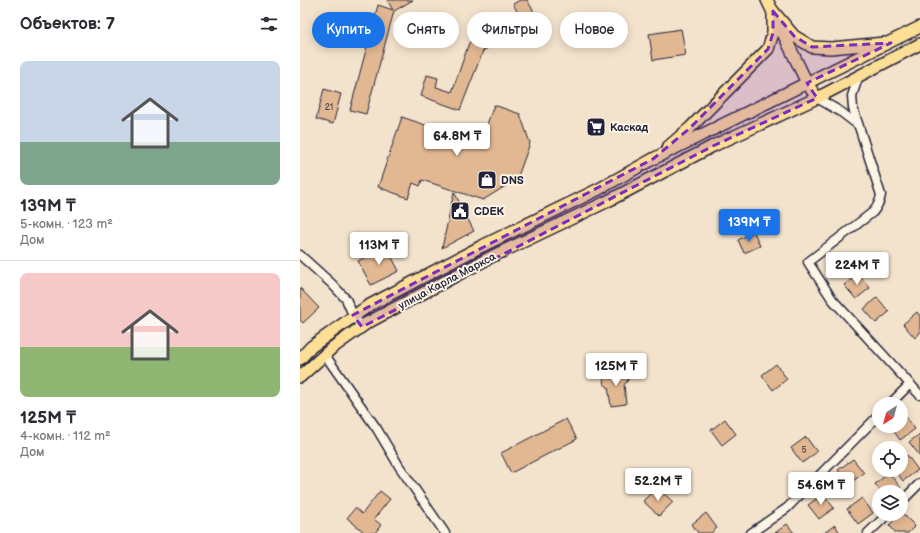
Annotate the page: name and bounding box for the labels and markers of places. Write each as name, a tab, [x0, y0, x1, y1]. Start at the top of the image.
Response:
supermarket icon: Каскад	[585, 116, 607, 138]
place label: Каскад	[610, 121, 649, 134]
pin: 64.8M ₸	[420, 123, 494, 157]
shop icon: DNS	[476, 169, 498, 191]
place label: DNS	[501, 174, 524, 187]
public building icon: CDEK	[449, 200, 471, 222]
place label: CDEK	[474, 205, 505, 218]
pin: 139M ₸	[716, 209, 782, 243]
pin: 113M ₸	[346, 232, 412, 266]
pin: 224M ₸	[824, 252, 890, 286]
pin: 125M ₸	[583, 353, 649, 387]
pin: 52.2M ₸	[621, 468, 695, 502]
pin: 54.6M ₸	[784, 472, 858, 506]

